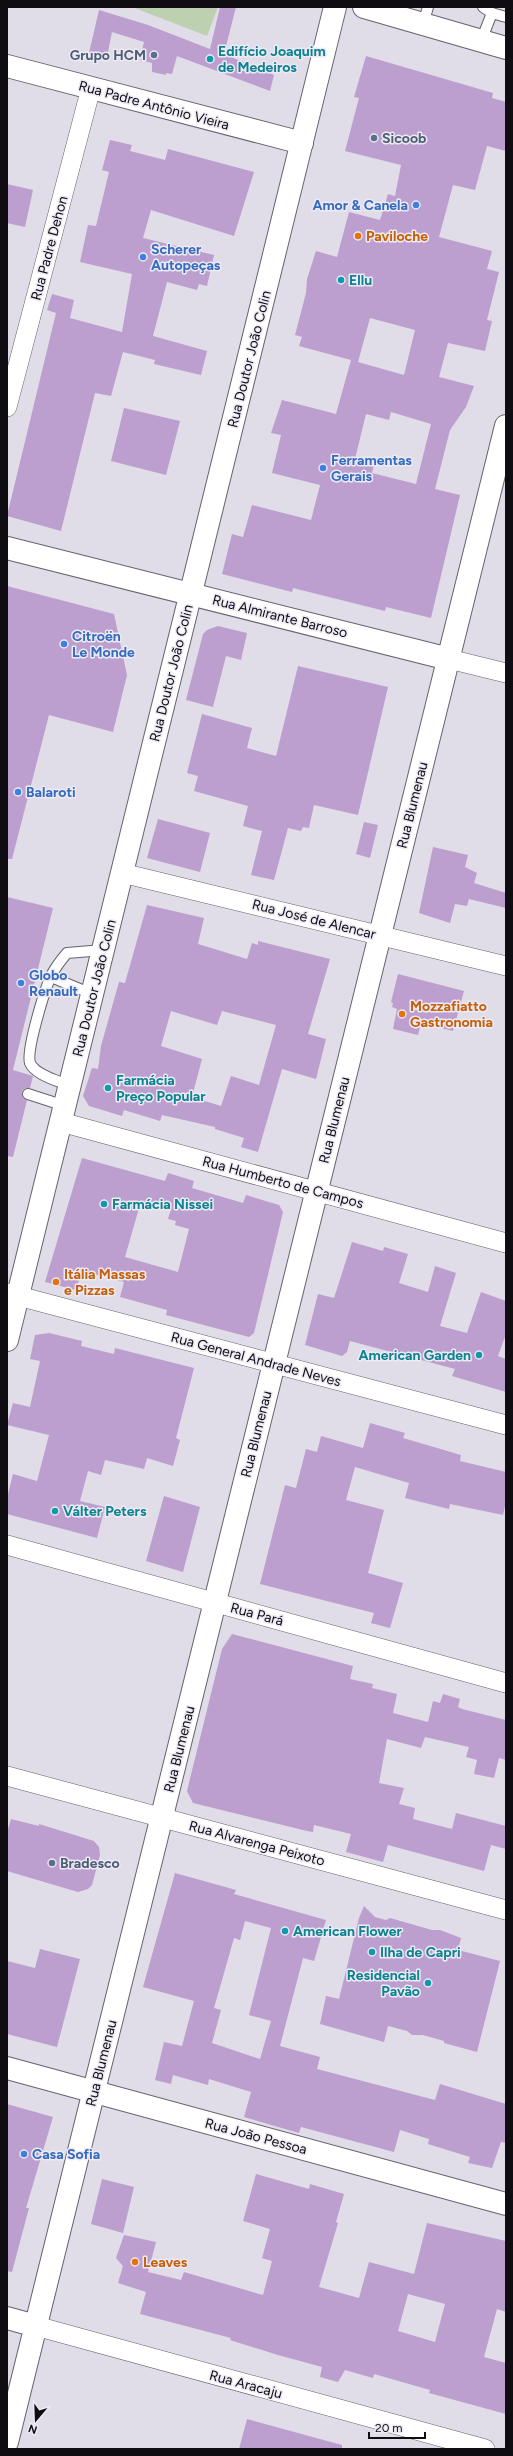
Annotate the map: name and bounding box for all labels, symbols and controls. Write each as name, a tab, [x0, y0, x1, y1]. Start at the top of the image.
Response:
place label: Edifício Joaquim de Medeiros	[218, 43, 326, 76]
place label: Grupo HCM	[70, 47, 146, 64]
marker: Grupo HCM	[149, 50, 159, 60]
marker: Edifício Joaquim de Medeiros	[205, 54, 215, 64]
street label: Rua Padre Antônio Vieira	[77, 77, 231, 134]
place label: Sicoob	[382, 130, 426, 147]
marker: Sicoob	[369, 133, 379, 143]
street label: Rua Padre Dehon	[27, 194, 72, 302]
place label: Amor & Canela	[312, 197, 408, 214]
marker: Amor & Canela	[411, 200, 421, 210]
place label: Paviloche	[366, 228, 428, 245]
marker: Paviloche	[353, 231, 363, 241]
place label: Scherer Autopeças	[151, 241, 221, 274]
marker: Scherer Autopeças	[138, 252, 148, 262]
place label: Ellu	[349, 272, 372, 289]
marker: Ellu	[336, 275, 346, 285]
street label: Rua Doutor João Colin	[224, 289, 275, 429]
place label: Ferramentas Gerais	[331, 452, 412, 485]
marker: Ferramentas Gerais	[318, 463, 328, 473]
street label: Rua Almirante Barroso	[210, 591, 349, 642]
street label: Rua Doutor João Colin	[146, 603, 197, 743]
place label: Citroën Le Monde	[72, 628, 135, 661]
marker: Citroën Le Monde	[59, 639, 69, 649]
street label: Rua Blumenau	[393, 760, 431, 850]
place label: Balaroti	[26, 784, 76, 801]
marker: Balaroti	[13, 787, 23, 797]
street label: Rua José de Alencar	[250, 896, 378, 943]
street label: Rua Doutor João Colin	[69, 918, 120, 1058]
place label: Globo Renault	[29, 967, 79, 1000]
marker: Globo Renault	[16, 978, 26, 988]
place label: Mozzafiatto Gastronomia	[410, 998, 493, 1031]
marker: Mozzafiatto Gastronomia	[397, 1009, 407, 1019]
place label: Farmácia Preço Popular	[116, 1072, 206, 1105]
street label: Rua Blumenau	[315, 1075, 353, 1165]
marker: Farmácia Preço Popular	[103, 1083, 113, 1093]
street label: Rua Humberto de Campos	[200, 1153, 365, 1212]
place label: Farmácia Nissei	[112, 1196, 213, 1213]
marker: Farmácia Nissei	[99, 1199, 109, 1209]
place label: Itália Massas e Pizzas	[64, 1266, 146, 1299]
marker: Itália Massas e Pizzas	[51, 1277, 61, 1287]
street label: Rua General Andrade Neves	[169, 1329, 343, 1390]
place label: American Garden	[358, 1347, 471, 1364]
marker: American Garden	[474, 1350, 484, 1360]
street label: Rua Blumenau	[237, 1389, 275, 1479]
place label: Válter Peters	[63, 1503, 147, 1520]
marker: Válter Peters	[50, 1506, 60, 1516]
street label: Rua Pará	[229, 1599, 285, 1630]
street label: Rua Blumenau	[160, 1704, 198, 1794]
street label: Rua Alvarenga Peixoto	[187, 1817, 327, 1870]
place label: Bradesco	[60, 1855, 120, 1872]
marker: Bradesco	[47, 1858, 57, 1868]
place label: American Flower	[293, 1923, 403, 1940]
marker: American Flower	[280, 1926, 290, 1936]
place label: Ilha de Capri	[380, 1944, 461, 1961]
marker: Ilha de Capri	[367, 1947, 377, 1957]
place label: Residencial Pavão	[347, 1967, 420, 2000]
marker: Residencial Pavão	[423, 1978, 433, 1988]
street label: Rua Blumenau	[82, 2018, 120, 2108]
street label: Rua João Pessoa	[203, 2115, 309, 2158]
place label: Casa Sofia	[32, 2146, 100, 2163]
marker: Casa Sofia	[19, 2149, 29, 2159]
place label: Leaves	[143, 2254, 188, 2271]
marker: Leaves	[130, 2257, 140, 2267]
street label: Rua Aracaju	[208, 2367, 284, 2402]
north arrow	[16, 2400, 56, 2440]
scale bar	[369, 2414, 425, 2440]
text: N	[27, 2421, 39, 2437]
text: 20 m	[375, 2421, 403, 2435]

